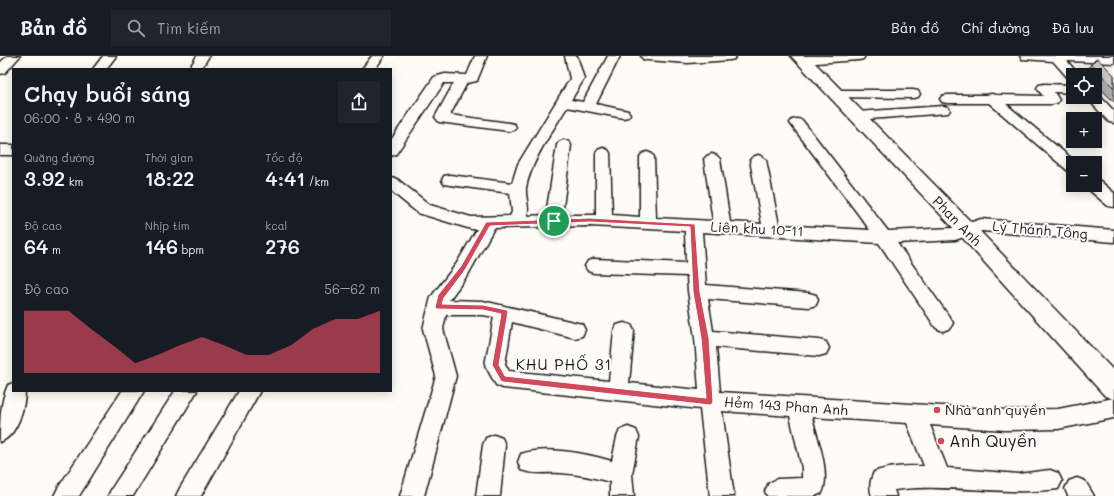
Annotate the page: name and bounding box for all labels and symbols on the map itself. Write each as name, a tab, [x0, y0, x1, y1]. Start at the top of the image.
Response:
street label: Phan Anh	[929, 191, 986, 250]
pin	[537, 204, 571, 238]
street label: Lý Thánh Tông	[992, 216, 1089, 243]
street label: Liên khu 10-11	[710, 217, 804, 240]
district label: KHU PHỐ 31	[516, 354, 612, 374]
street label: Hẻm 143 Phan Anh	[723, 392, 849, 419]
place label: Nhà anh quyền	[945, 400, 1046, 419]
marker: Nhà anh quyền	[932, 405, 942, 415]
place label: Anh Quyền	[949, 429, 1037, 451]
marker: Anh Quyền	[936, 436, 946, 446]

